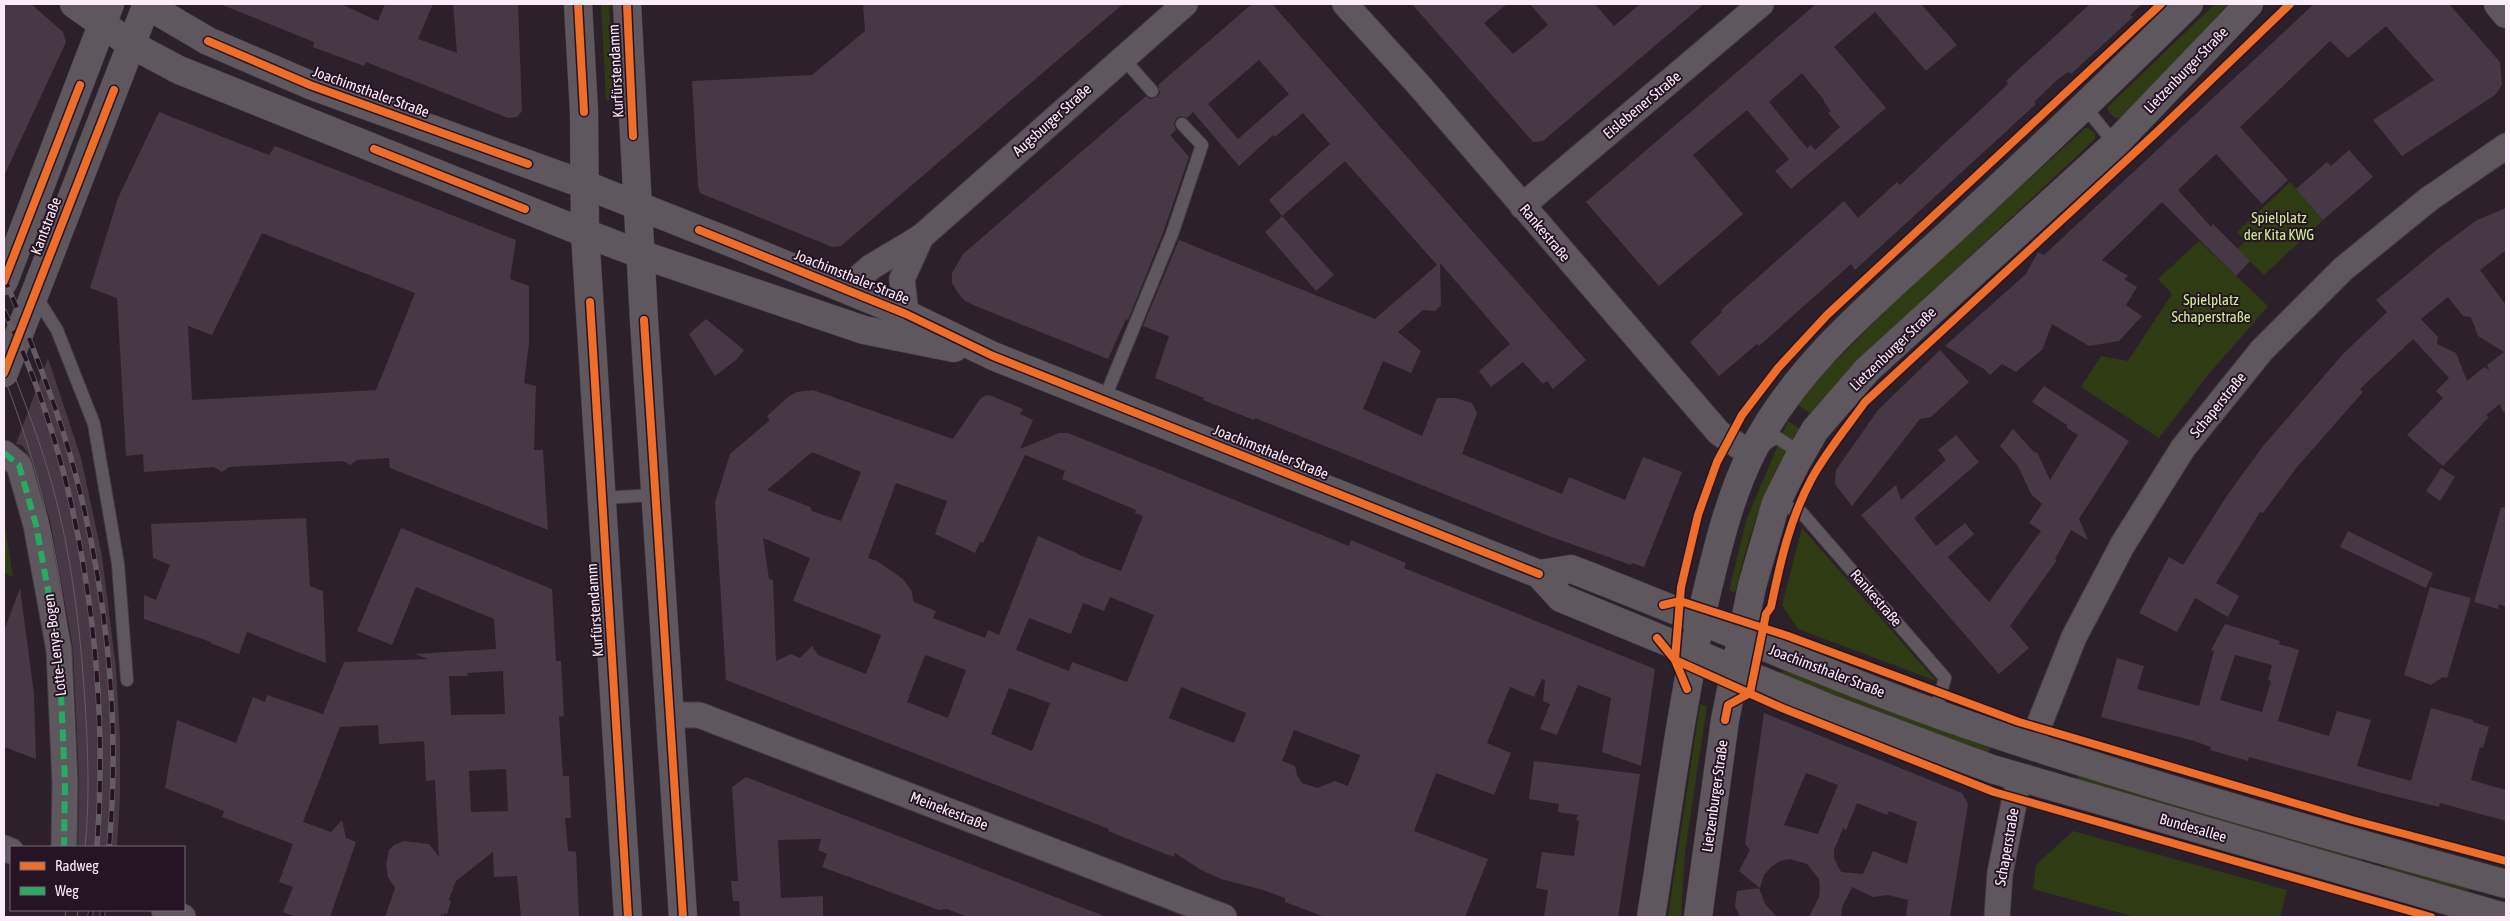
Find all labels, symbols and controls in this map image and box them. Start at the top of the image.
street label: Lietzenburger Straße [2140,23,2231,116]
street label: Kurfürstendamm [605,24,626,118]
street label: Joachimsthaler Straße [311,63,432,121]
street label: Eislebener Straße [1600,67,1684,142]
street label: Augsburger Straße [1009,80,1095,159]
street label: Kantstraße [27,195,64,257]
street label: Rankestraße [1517,201,1574,265]
park label: Spielplatz der Kita KWG [2244,209,2314,243]
street label: Joachimsthaler Straße [792,246,912,307]
park label: Spielplatz Schaperstraße [2171,291,2251,325]
street label: Lietzenburger Straße [1846,303,1939,394]
street label: Schaperstraße [2186,368,2249,441]
street label: Joachimsthaler Straße [1211,421,1331,482]
street label: Kurfürstendamm [583,563,606,657]
street label: Rankestraße [1847,566,1906,630]
street label: Lotte-Lenya-Bogen [40,593,69,697]
street label: Joachimsthaler Straße [1767,641,1888,700]
street label: Lietzenburger Straße [1698,739,1731,853]
street label: Meinekestraße [908,788,991,833]
street label: Schaperstraße [1991,806,2022,887]
street label: Bundesallee [2158,810,2229,845]
legend [10,846,185,911]
text: Radweg [55,857,99,874]
text: Weg [55,882,79,899]

